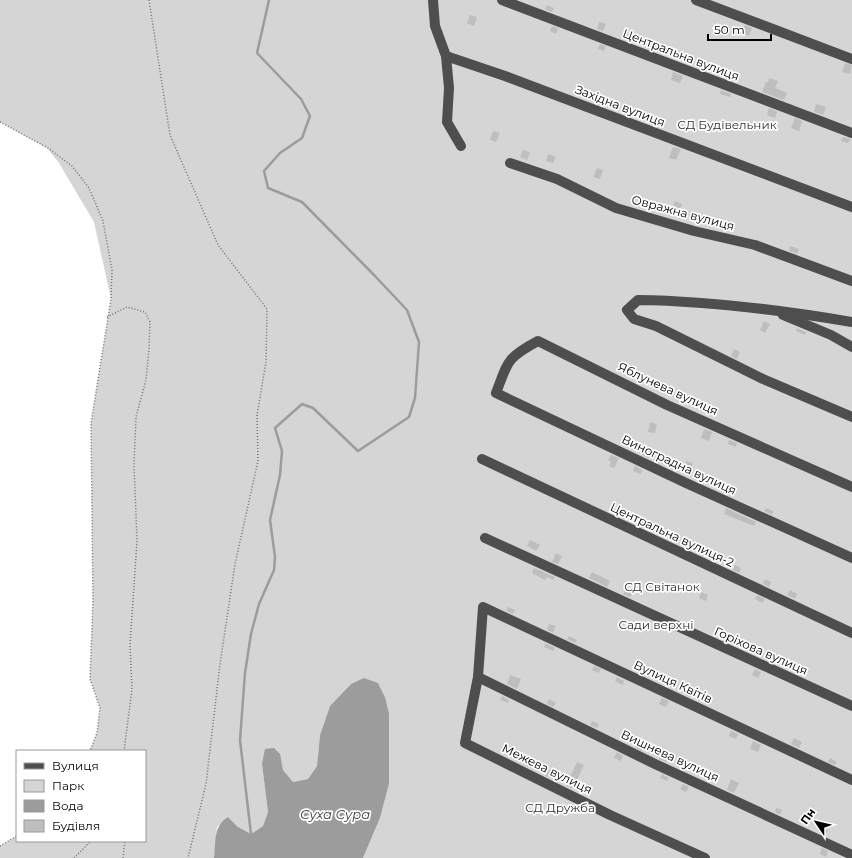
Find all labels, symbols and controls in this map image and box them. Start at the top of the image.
scale bar [708,16,771,42]
text: 50 m [714,22,745,37]
street label: Центральна вулиця [621,25,742,84]
street label: Західна вулиця [573,81,667,130]
park label: СД Будівельник [677,117,777,132]
street label: Овражна вулиця [630,192,736,233]
street label: Яблунева вулиця [616,359,721,418]
street label: Виноградна вулиця [619,431,739,498]
street label: Центральна вулиця-2 [608,499,737,570]
park label: СД Світанок [624,579,700,594]
park label: Сади верхні [618,617,694,632]
street label: Горіхова вулиця [712,623,810,678]
street label: Вулиця Квітів [632,657,715,706]
street label: Вишнева вулиця [619,726,722,785]
street label: Межева вулиця [500,740,595,797]
legend [16,750,146,842]
text: Вулиця [52,758,99,773]
text: Парк [52,778,84,793]
text: Вода [52,798,83,813]
park label: СД Дружба [525,800,595,815]
north arrow [796,802,836,842]
text: Пн [797,805,818,827]
water label: Суха Сура [300,806,370,822]
text: Будівля [52,818,100,833]

